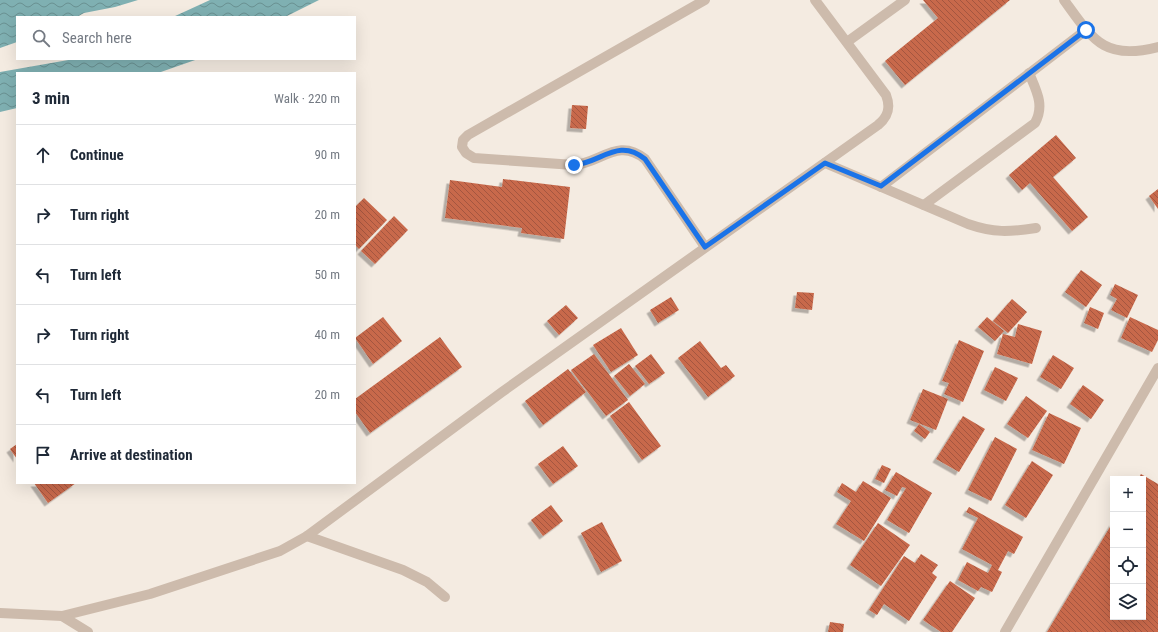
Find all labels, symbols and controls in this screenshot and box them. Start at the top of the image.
search box [16,16,356,60]
route start [1077,21,1095,39]
icon: search [30,27,52,49]
text: Search here [62,29,132,47]
text: 3 min [32,88,70,108]
text: Walk · 220 m [274,91,340,106]
icon: ahead [32,144,54,166]
text: Continue [70,146,124,164]
text: 90 m [314,147,340,162]
route end [565,156,583,174]
icon: right [32,204,54,226]
text: Turn right [70,206,129,224]
text: 20 m [314,207,340,222]
icon: left [32,264,54,286]
text: Turn left [70,266,121,284]
text: 50 m [314,267,340,282]
icon: right [32,324,54,346]
text: Turn right [70,326,129,344]
text: 40 m [314,327,340,342]
icon: left [32,384,54,406]
text: Turn left [70,386,121,404]
text: 20 m [314,387,340,402]
icon: arrive [32,444,54,466]
text: Arrive at destination [70,446,193,464]
map controls [1110,476,1146,620]
button: + [1110,476,1146,512]
button: − [1110,512,1146,548]
button: locate [1110,548,1146,584]
button: layers [1110,584,1146,620]

